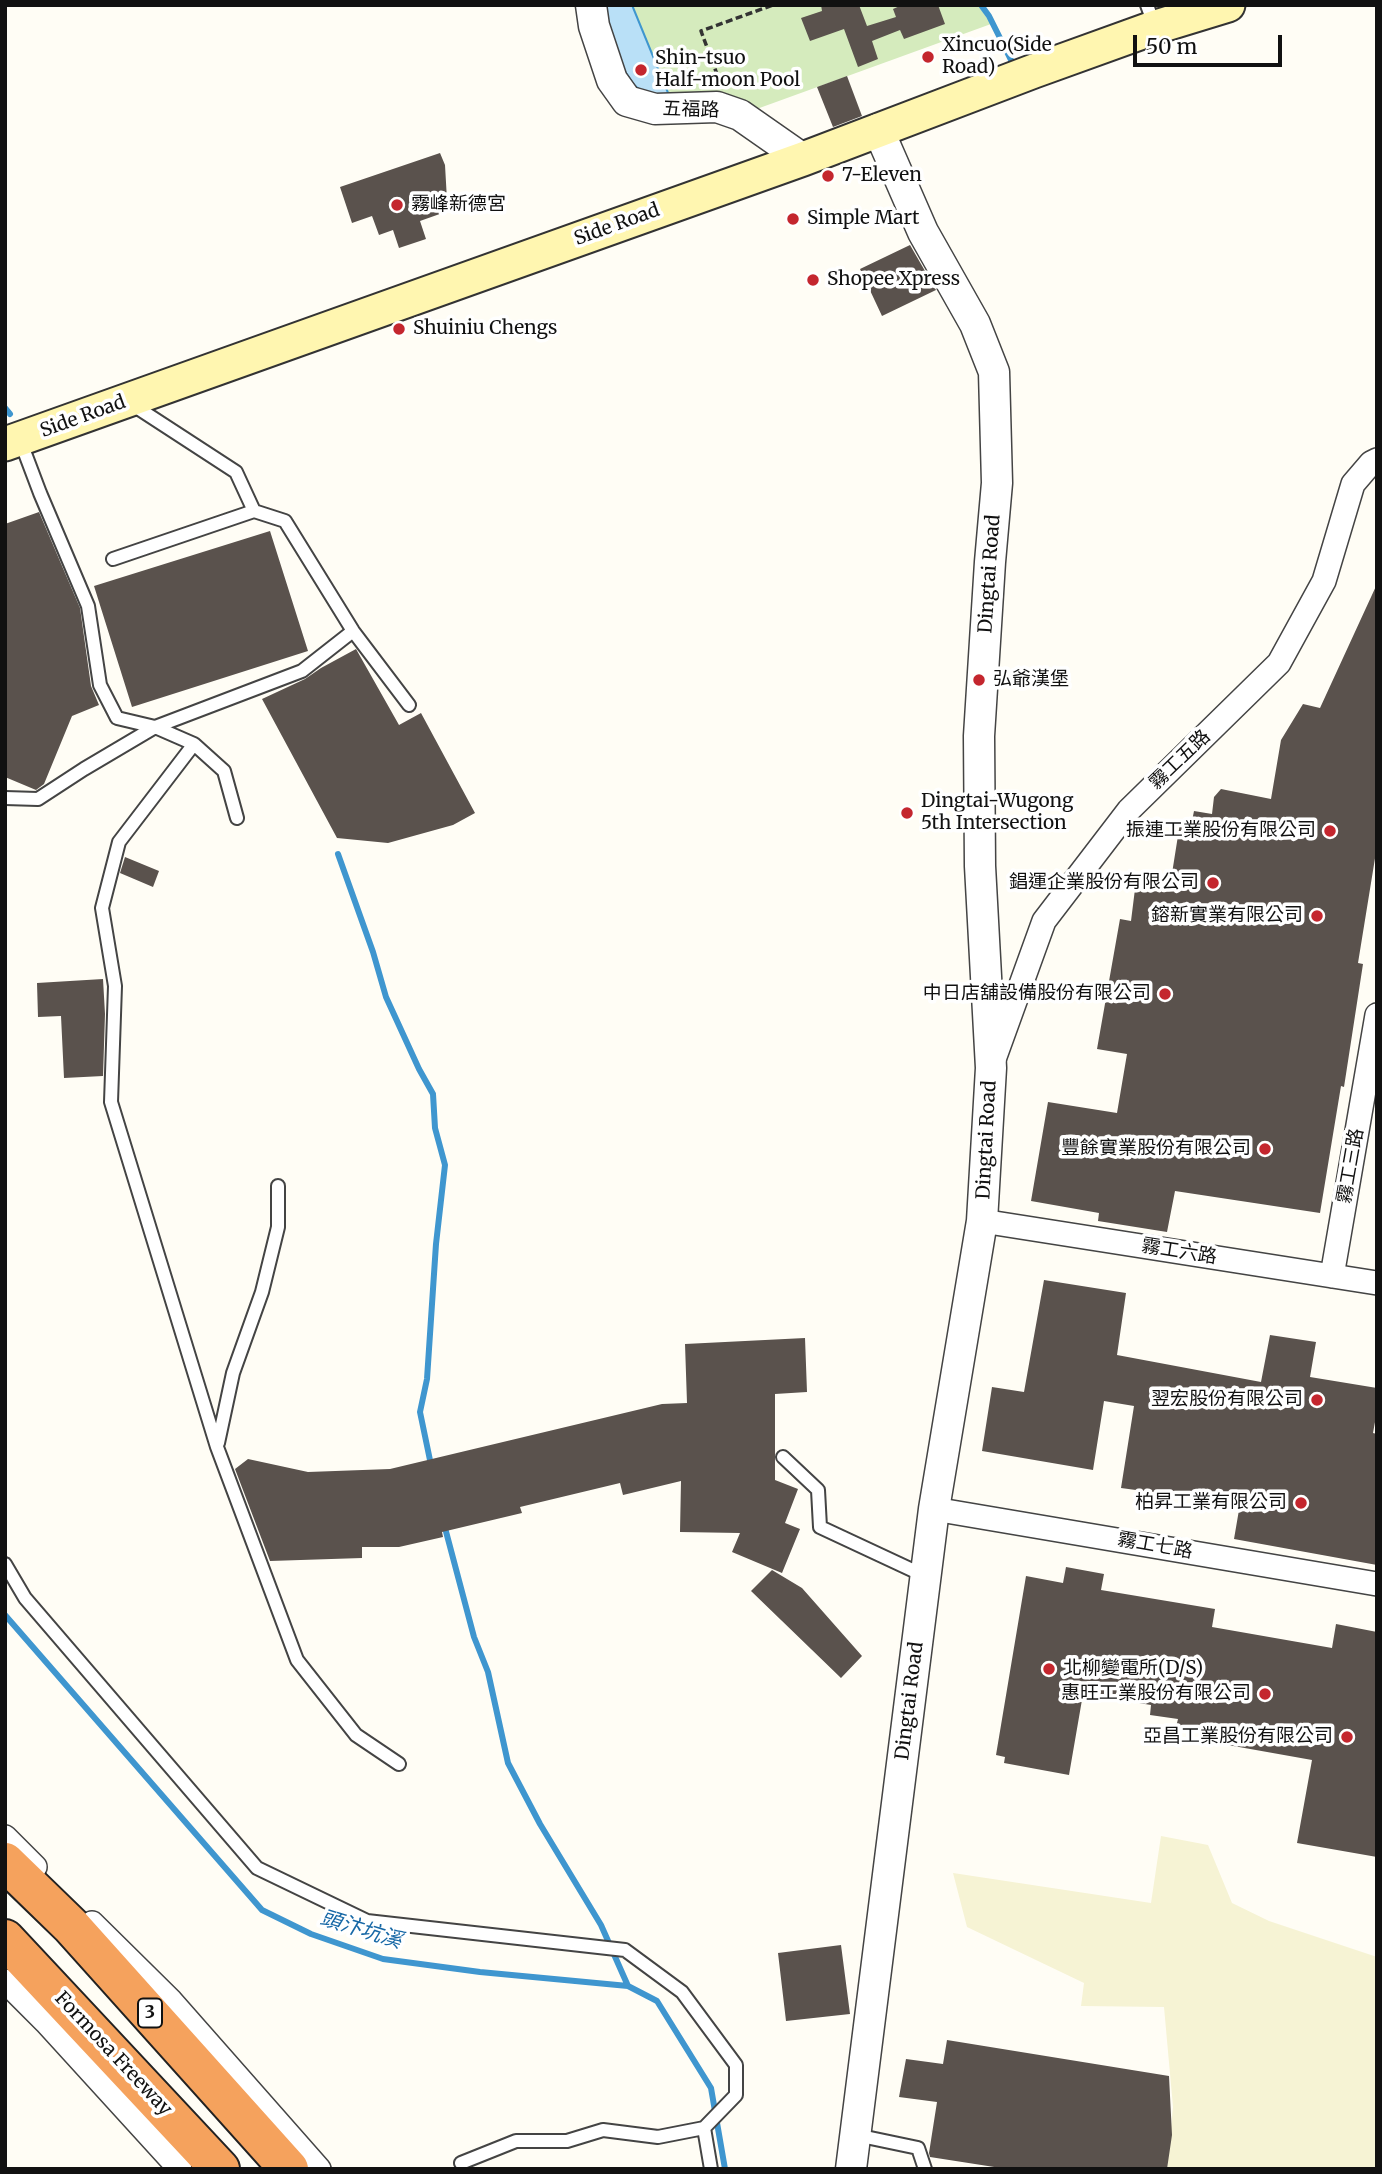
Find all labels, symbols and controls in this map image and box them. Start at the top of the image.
scale bar [1137,21,1286,65]
text: 50 m [1146,33,1197,60]
place label: Xincuo(Side Road) [942,35,1052,79]
place label: Shin-tsuo Half-moon Pool [655,48,800,92]
marker: Xincuo(Side Road) [920,49,936,65]
marker: Shin-tsuo Half-moon Pool [633,62,649,78]
street label: 五福路 [662,98,720,122]
place label: 7-Eleven [842,165,922,187]
marker: 7-Eleven [820,168,836,184]
place label: 霧峰新德宮 [411,194,506,216]
marker: 霧峰新德宮 [389,197,405,213]
street label: Side Road [571,199,663,251]
place label: Simple Mart [807,208,919,230]
marker: Simple Mart [785,211,801,227]
place label: Shopee Xpress [827,269,960,291]
marker: Shopee Xpress [805,272,821,288]
place label: Shuiniu Chengs [413,318,557,340]
marker: Shuiniu Chengs [391,321,407,337]
street label: Side Road [37,391,129,443]
street label: Dingtai Road [974,514,1006,634]
place label: 弘爺漢堡 [993,669,1069,691]
marker: 弘爺漢堡 [971,672,987,688]
street label: 霧工五路 [1145,725,1215,795]
place label: Dingtai-Wugong 5th Intersection [921,791,1073,835]
marker: Dingtai-Wugong 5th Intersection [899,805,915,821]
place label: 振連工業股份有限公司 [1126,820,1316,842]
marker: 振連工業股份有限公司 [1322,823,1338,839]
place label: 錩運企業股份有限公司 [1009,872,1199,894]
marker: 錩運企業股份有限公司 [1205,875,1221,891]
place label: 鎔新實業有限公司 [1151,905,1303,927]
marker: 鎔新實業有限公司 [1309,908,1325,924]
place label: 中日店舖設備股份有限公司 [923,983,1151,1005]
marker: 中日店舖設備股份有限公司 [1157,986,1173,1002]
street label: Dingtai Road [973,1080,1001,1200]
street label: 霧工三路 [1333,1127,1369,1205]
place label: 豐餘實業股份有限公司 [1061,1138,1251,1160]
marker: 豐餘實業股份有限公司 [1257,1141,1273,1157]
street label: 霧工六路 [1140,1235,1218,1269]
place label: 翌宏股份有限公司 [1151,1389,1303,1411]
marker: 翌宏股份有限公司 [1309,1392,1325,1408]
place label: 柏昇工業有限公司 [1135,1492,1287,1514]
marker: 柏昇工業有限公司 [1293,1495,1309,1511]
street label: 霧工七路 [1116,1528,1194,1564]
street label: Dingtai Road [891,1641,929,1761]
place label: 北柳變電所(D/S) [1063,1658,1203,1680]
marker: 北柳變電所(D/S) [1041,1661,1057,1677]
place label: 惠旺工業股份有限公司 [1061,1683,1251,1705]
marker: 惠旺工業股份有限公司 [1257,1686,1273,1702]
place label: 亞昌工業股份有限公司 [1143,1726,1333,1748]
marker: 亞昌工業股份有限公司 [1339,1729,1355,1745]
water label: 頭汴坑溪 [317,1906,405,1954]
street label: Formosa Freeway [50,1987,176,2121]
road number: 3 [138,1998,162,2027]

